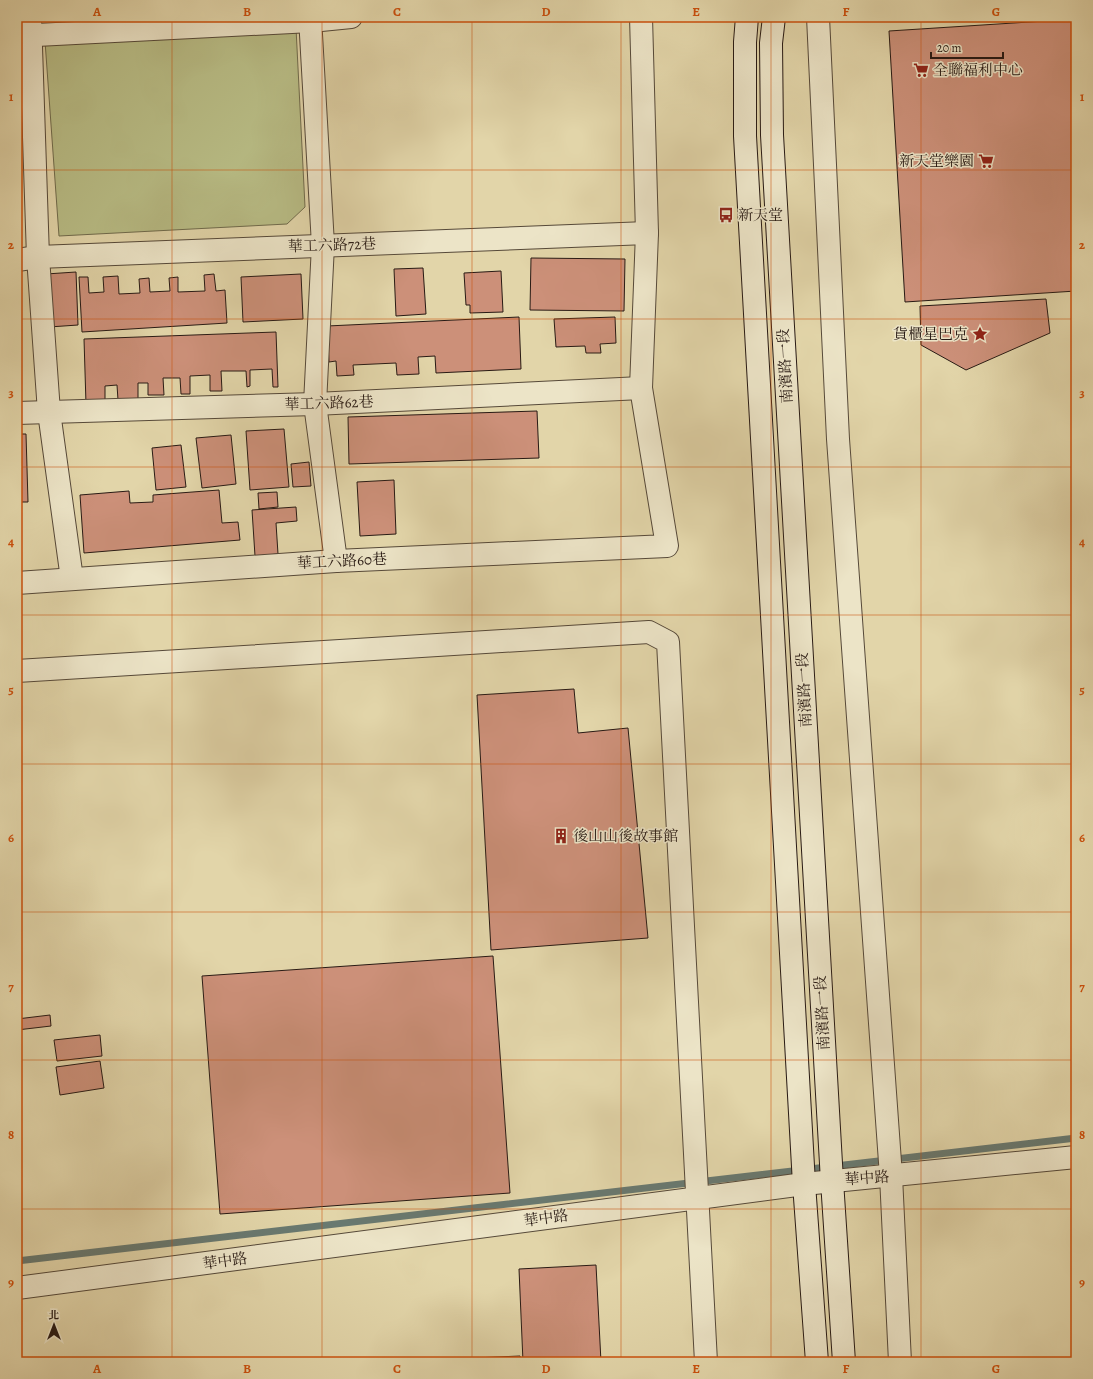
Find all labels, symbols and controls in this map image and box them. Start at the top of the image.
text: A [92,3,102,20]
text: B [243,3,251,20]
text: C [393,3,401,20]
text: D [541,3,551,20]
text: E [692,3,700,20]
text: F [843,3,850,20]
text: G [992,3,1000,20]
scale bar [931,34,1003,60]
text: 20 m [937,40,961,56]
place label: 全聯福利中心 [933,60,1023,80]
supermarket icon: 全聯福利中心 [912,61,930,79]
text: 1 [9,88,14,105]
text: 1 [1080,88,1085,105]
place label: 新天堂樂園 [899,151,974,171]
supermarket icon: 新天堂樂園 [977,152,995,170]
place label: 新天堂 [738,205,783,225]
bus stop icon: 新天堂 [717,206,735,224]
street label: 華工六路72巷 [287,233,377,257]
text: 2 [8,236,15,253]
text: 2 [1079,236,1086,253]
place label: 貨櫃星巴克 [893,324,968,344]
place icon: 貨櫃星巴克 [971,325,989,343]
street label: 南濱路一段 [773,328,797,404]
text: 3 [8,384,14,401]
text: 3 [1079,384,1085,401]
street label: 華工六路62巷 [284,391,374,415]
text: 4 [8,533,14,550]
text: 4 [1079,533,1085,550]
street label: 華工六路60巷 [297,549,387,573]
street label: 南濱路一段 [792,652,816,728]
text: 5 [8,681,14,698]
text: 5 [1079,681,1085,698]
place label: 後山山後故事館 [573,826,678,846]
building icon: 後山山後故事館 [552,827,570,845]
text: 6 [8,829,14,846]
text: 6 [1079,829,1085,846]
street label: 南濱路一段 [810,975,834,1051]
text: 7 [8,978,14,995]
text: 7 [1079,978,1085,995]
text: 8 [8,1126,14,1143]
text: 8 [1079,1126,1085,1143]
street label: 華中路 [844,1166,890,1190]
street label: 華中路 [522,1205,570,1231]
street label: 華中路 [201,1248,249,1274]
text: 9 [8,1274,14,1291]
text: 9 [1079,1274,1085,1291]
north arrow [34,1305,74,1345]
text: 北 [49,1308,60,1323]
text: A [92,1360,102,1377]
text: B [243,1360,251,1377]
text: C [393,1360,401,1377]
text: D [541,1360,551,1377]
text: E [692,1360,700,1377]
text: F [843,1360,850,1377]
text: G [992,1360,1000,1377]

